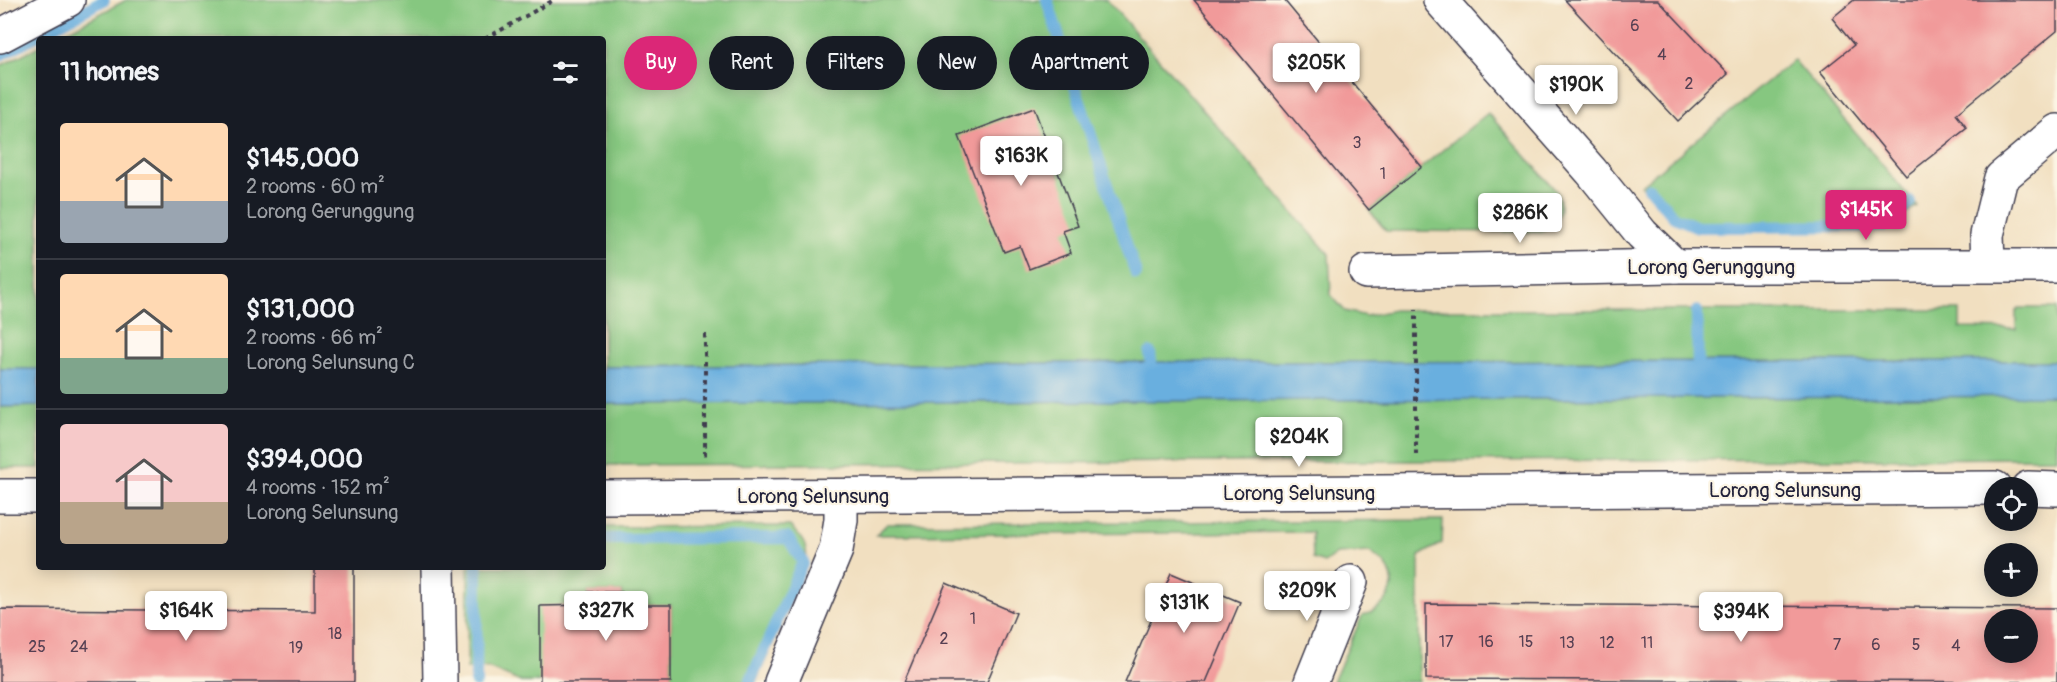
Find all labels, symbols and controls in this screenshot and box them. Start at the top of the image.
house number: 6 [1630,16,1640,36]
chip: Buy [624,36,697,90]
chip: Rent [709,36,794,90]
chip: Filters [806,36,905,90]
chip: New [917,36,997,90]
chip: Apartment [1009,36,1149,90]
pin: $205K [1274,43,1358,94]
house number: 4 [1657,45,1667,65]
text: $205K [1287,50,1345,75]
text: 11 homes [60,56,159,88]
icon: filters [549,56,582,89]
pin: $190K [1534,65,1618,116]
text: $190K [1549,72,1603,97]
house number: 2 [1685,74,1694,94]
house number: 3 [1353,133,1362,153]
pin: $163K [979,136,1063,187]
text: $145,000 [246,142,359,174]
text: $163K [994,143,1048,168]
icon: home [108,147,180,219]
house number: 1 [1380,164,1386,184]
text: 2 rooms · 60 m² [246,174,385,199]
pin: $145K [1824,190,1908,241]
pin: $286K [1478,193,1562,244]
text: $145K [1839,197,1893,222]
text: Lorong Gerunggung [246,199,414,224]
text: $286K [1492,200,1548,225]
street label: Lorong Gerunggung [1627,255,1795,280]
text: $131,000 [246,293,355,325]
icon: home [108,298,180,370]
text: 2 rooms · 66 m² [246,325,383,350]
text: Lorong Selunsung C [246,350,415,375]
pin: $204K [1257,417,1341,468]
text: $204K [1269,424,1329,449]
text: $394,000 [246,443,363,475]
icon: home [108,448,180,520]
text: 4 rooms · 152 m² [246,475,390,500]
map controls [1984,477,2038,663]
button: locate [1984,477,2038,531]
street label: Lorong Selunsung [1709,478,1861,503]
street label: Lorong Selunsung [1223,481,1375,506]
street label: Lorong Selunsung [737,484,889,509]
text: Lorong Selunsung [246,500,398,525]
button: + [1984,543,2038,597]
pin: $209K [1265,571,1349,622]
text: $209K [1278,578,1336,603]
pin: $131K [1142,583,1226,634]
text: $131K [1159,590,1209,615]
pin: $164K [144,591,228,642]
pin: $327K [564,591,648,642]
pin: $394K [1699,592,1783,643]
text: $164K [159,598,213,623]
text: $327K [578,598,634,623]
text: $394K [1713,599,1769,624]
house number: 1 [970,609,976,629]
button: − [1984,609,2038,663]
house number: 18 [328,624,342,644]
house number: 2 [940,629,949,649]
house number: 17 [1439,632,1454,652]
house number: 16 [1478,632,1494,652]
house number: 15 [1519,632,1533,652]
house number: 13 [1559,633,1575,653]
house number: 12 [1599,633,1615,653]
house number: 11 [1641,633,1653,653]
house number: 7 [1833,635,1842,655]
house number: 6 [1871,635,1881,655]
house number: 5 [1912,635,1920,655]
house number: 4 [1951,636,1961,656]
house number: 25 [28,637,46,657]
house number: 24 [70,637,88,657]
house number: 19 [289,638,303,658]

